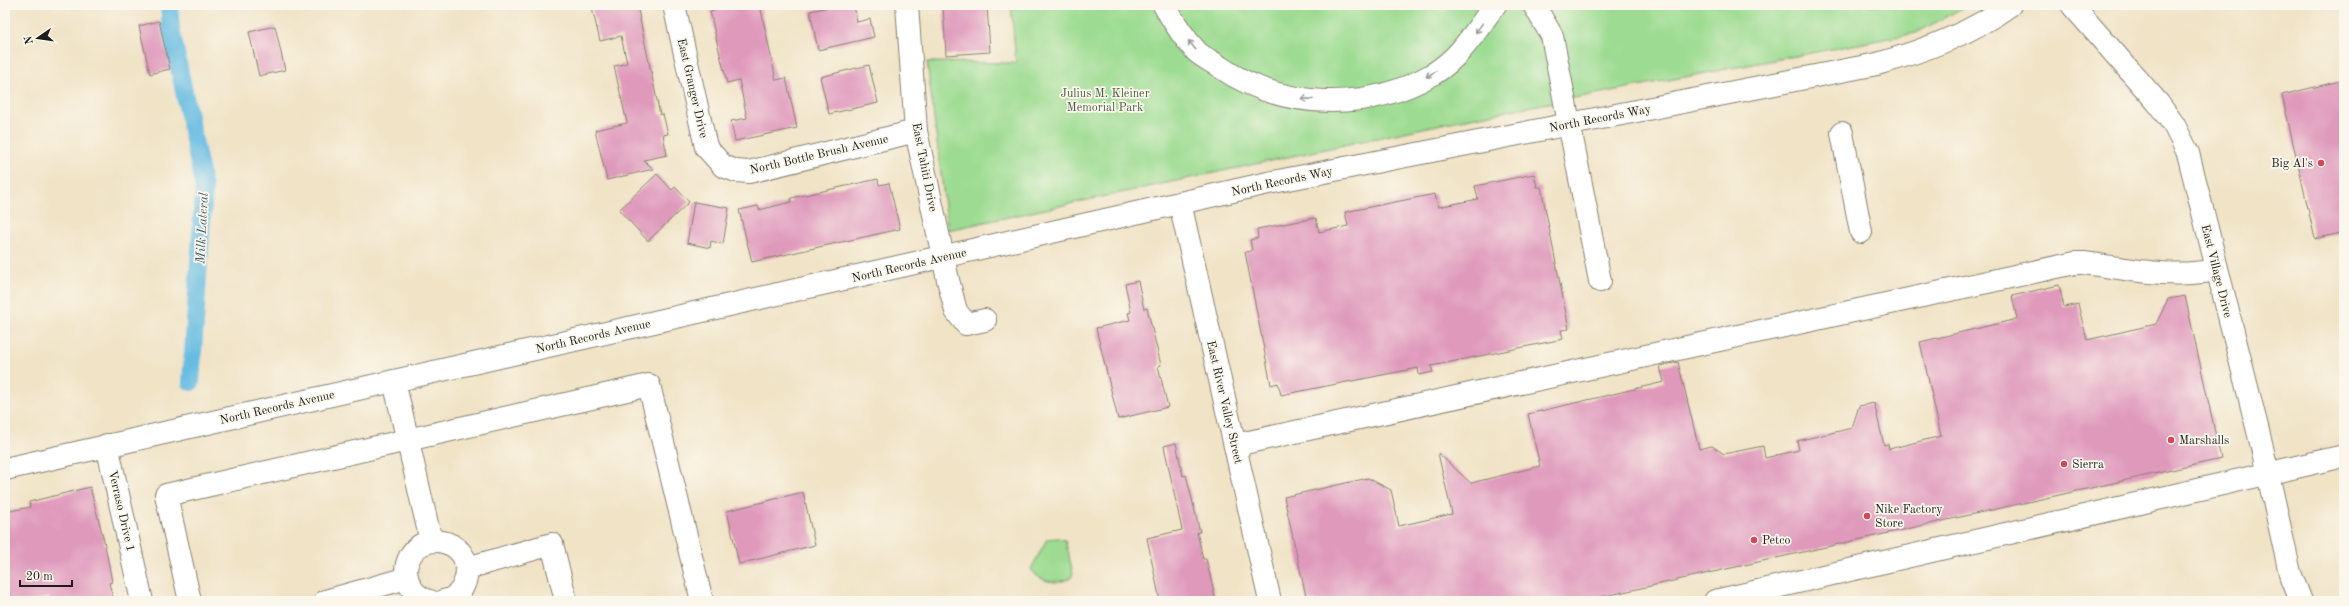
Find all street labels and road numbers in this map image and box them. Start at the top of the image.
street label: East Granger Drive [675,37,709,140]
street label: North Records Way [1548,103,1653,135]
street label: East Tahiti Drive [910,122,939,213]
street label: North Bottle Brush Avenue [749,133,890,177]
street label: North Records Way [1230,165,1335,199]
street label: East Village Drive [2199,223,2234,320]
street label: North Records Avenue [851,247,968,285]
street label: North Records Avenue [535,318,652,356]
street label: East River Valley Street [1204,339,1244,465]
street label: North Records Avenue [219,389,336,427]
street label: Verraso Drive 1 [106,469,136,553]

